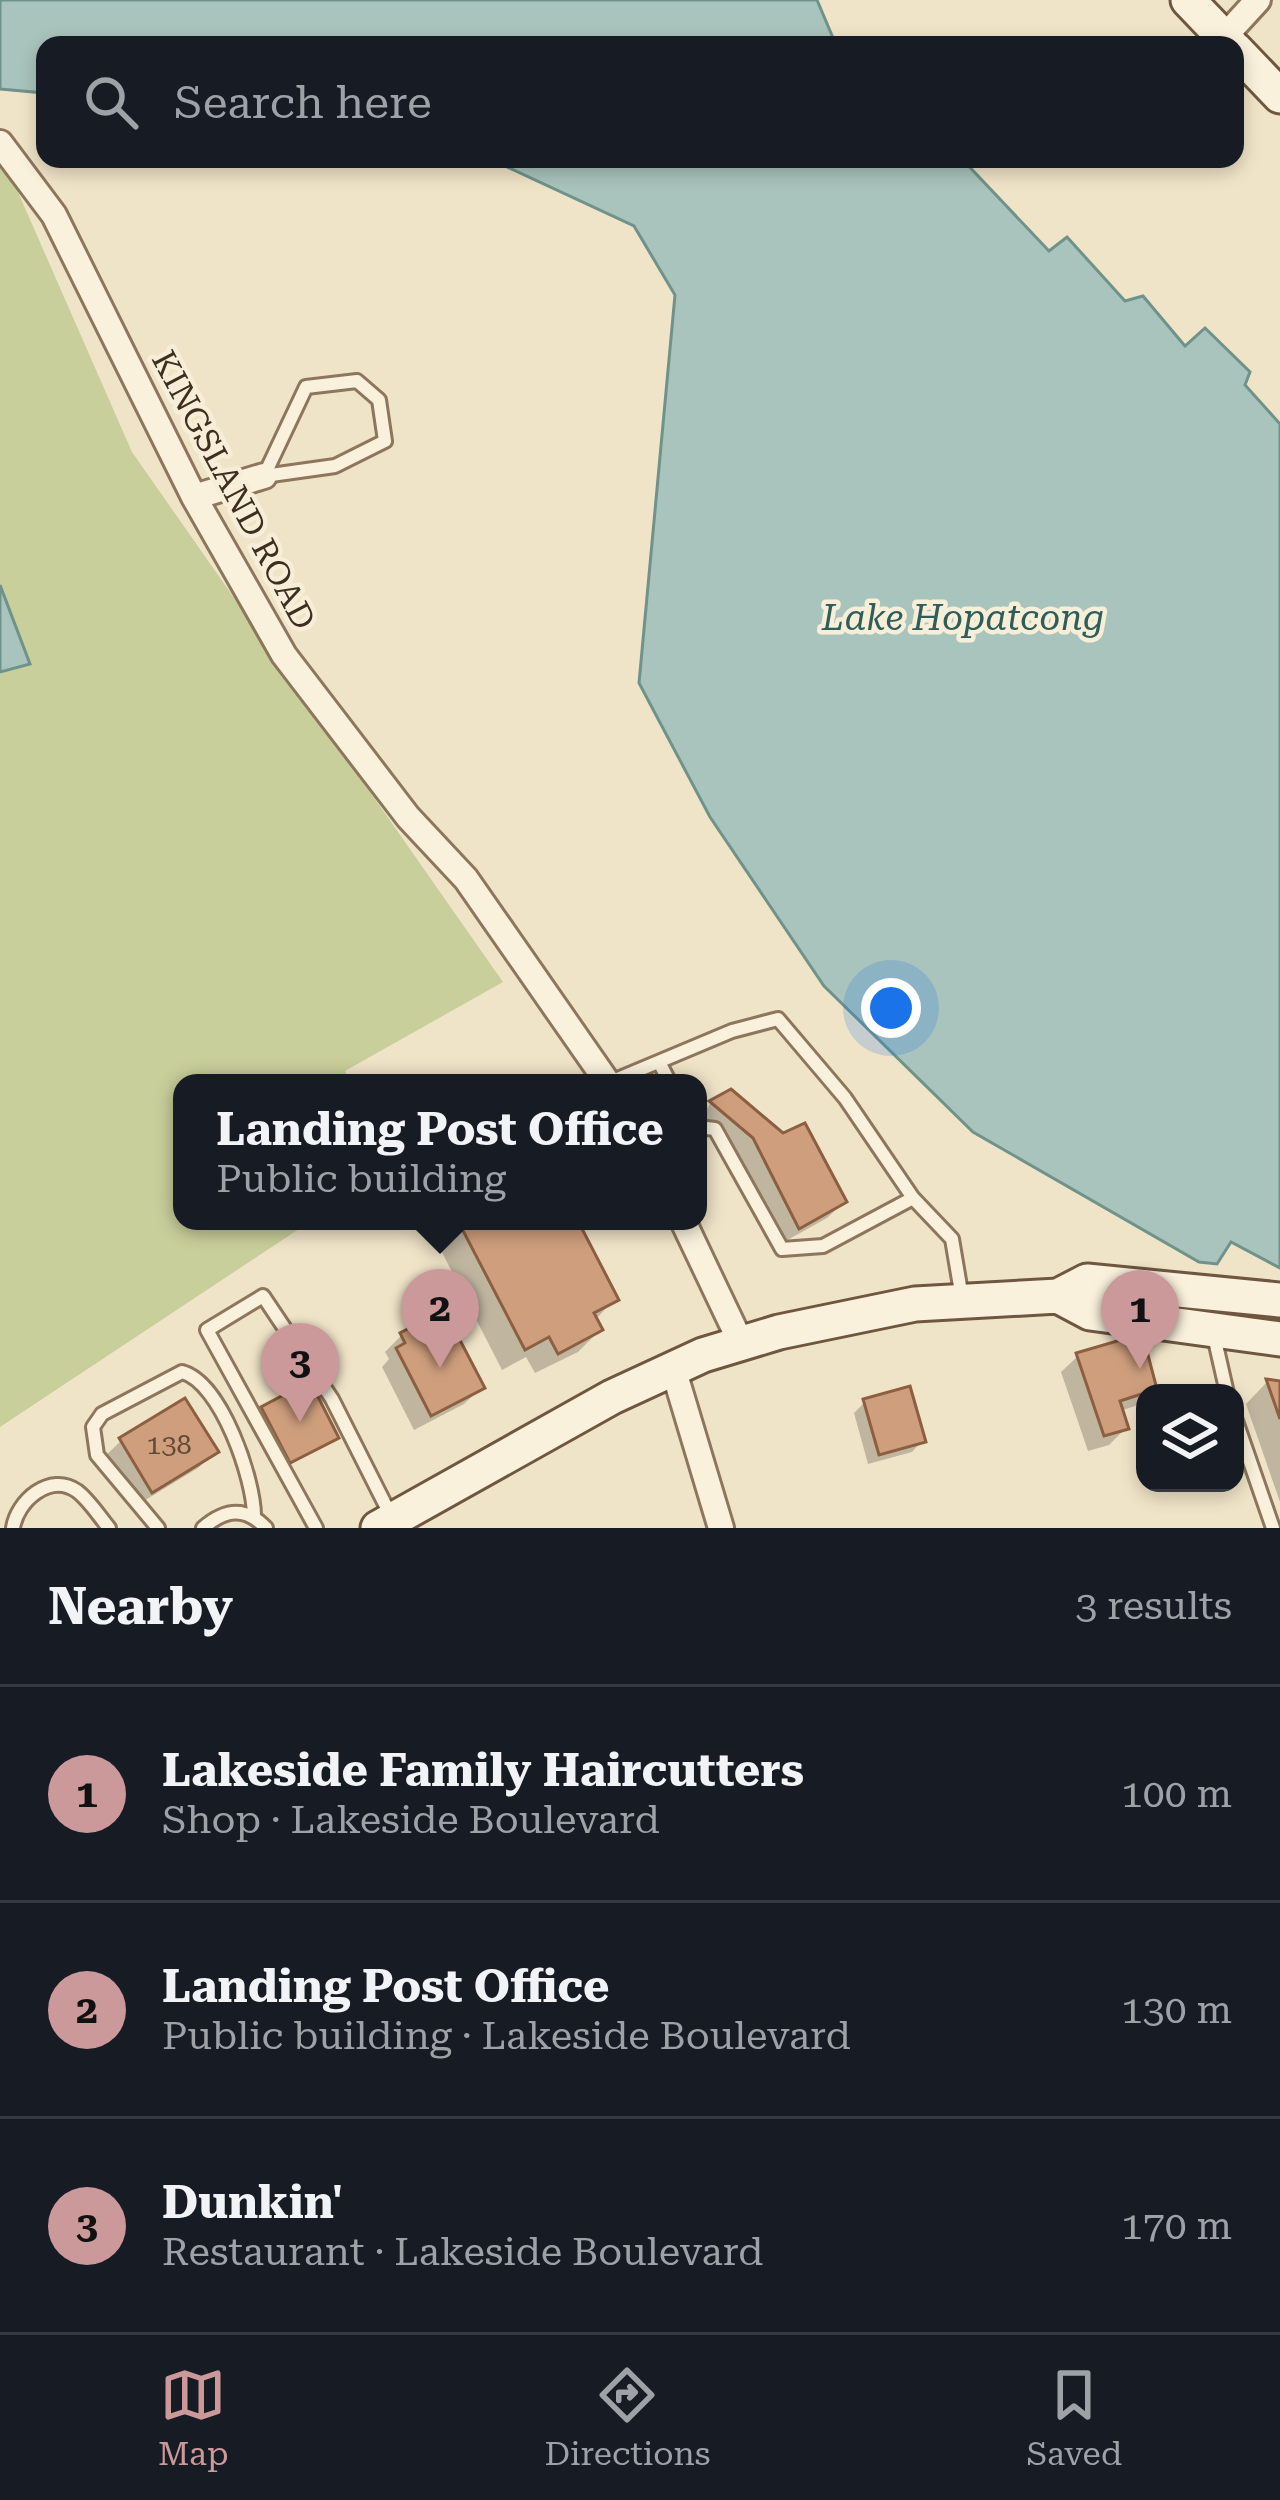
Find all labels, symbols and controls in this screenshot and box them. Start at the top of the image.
search box [36,36,1244,168]
icon: search [78,69,144,135]
text: Search here [174,76,432,129]
street label: KINGSLAND ROAD [144,344,324,636]
water label: Lake Hopatcong [821,597,1104,639]
your location [861,978,921,1038]
popup [173,1074,707,1230]
text: Landing Post Office [216,1103,664,1156]
text: Public building [216,1156,506,1202]
pin: 2 [401,1269,479,1368]
pin: 1 [1101,1270,1179,1369]
pin: 3 [261,1323,339,1422]
map controls [1136,1384,1244,1492]
button: layers [1136,1384,1244,1492]
house number: 138 [146,1429,192,1461]
text: Nearby [48,1577,233,1636]
text: 3 results [1075,1583,1232,1629]
text: Lakeside Family Haircutters [162,1744,804,1797]
text: 1 [76,1771,98,1817]
text: 100 m [1121,1771,1232,1817]
text: Shop · Lakeside Boulevard [162,1797,660,1843]
text: Landing Post Office [162,1960,609,2013]
text: 2 [76,1987,98,2033]
text: 130 m [1121,1987,1232,2033]
text: Public building · Lakeside Boulevard [162,2013,851,2059]
text: Dunkin' [162,2176,343,2229]
text: 3 [76,2203,98,2249]
text: 170 m [1121,2203,1232,2249]
text: Restaurant · Lakeside Boulevard [162,2229,763,2275]
tab: Map [158,2362,229,2473]
tab: Directions [544,2362,710,2473]
tab: Saved [1026,2362,1122,2473]

